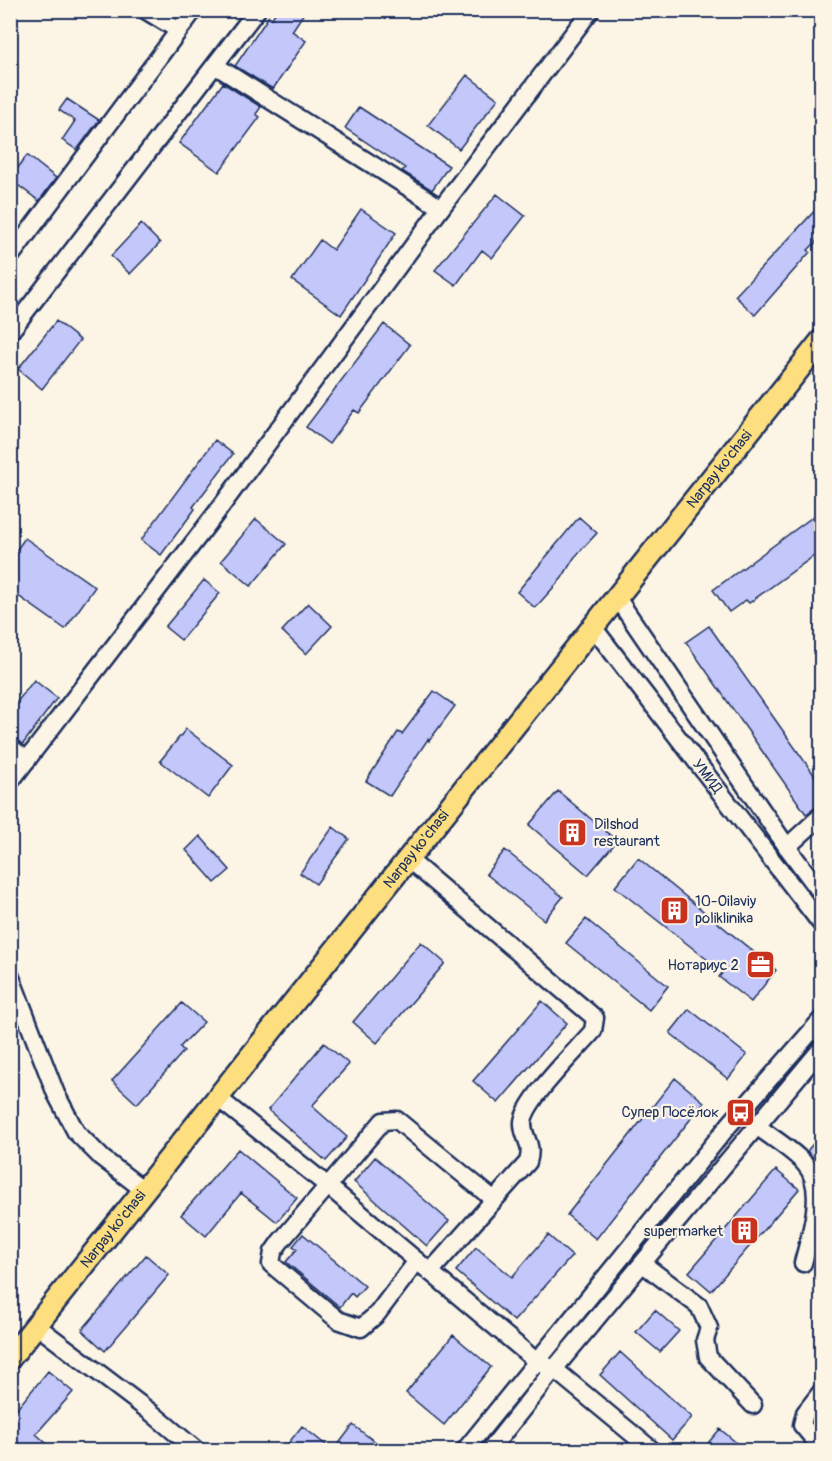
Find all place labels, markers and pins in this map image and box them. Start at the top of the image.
place label: Dilshod restaurant [594,815,661,851]
building icon: Dilshod restaurant [557,817,589,849]
place label: 10-Oilaviy poliklinika [695,892,757,928]
building icon: 10-Oilaviy poliklinika [658,894,690,926]
office icon: Нотариус 2 [744,949,776,981]
place label: Нотариус 2 [668,956,739,975]
bus stop icon: Супер Посёлок [724,1096,756,1128]
place label: Супер Посёлок [622,1103,719,1122]
building icon: supermarket [728,1215,760,1247]
place label: supermarket [644,1222,724,1241]

